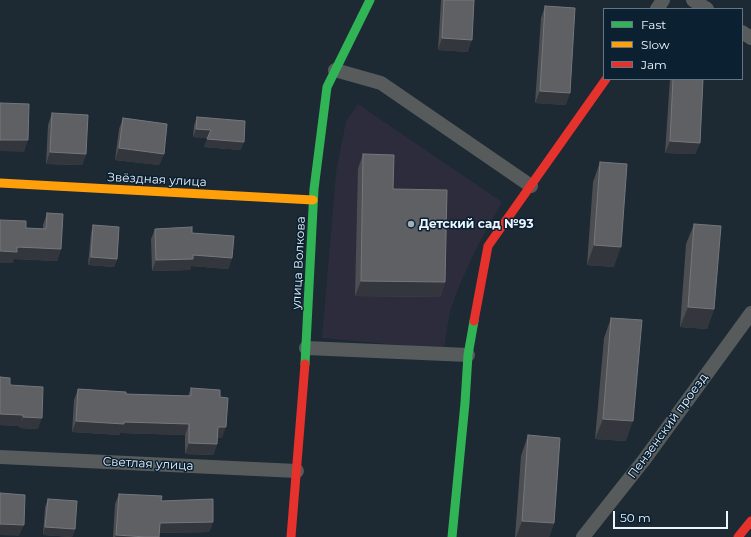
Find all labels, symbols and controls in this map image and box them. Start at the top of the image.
legend [603,8,743,80]
text: Fast [641,17,666,32]
text: Slow [641,37,670,52]
text: Jam [641,57,667,72]
street label: Звёздная улица [107,170,207,190]
street label: улица Волкова [289,216,309,310]
place label: Детский сад №93 [419,217,533,231]
marker: Детский сад №93 [406,219,416,229]
street label: Пензенский проезд [625,371,711,481]
street label: Светлая улица [102,454,194,474]
scale bar [615,503,730,529]
text: 50 m [620,510,651,525]

